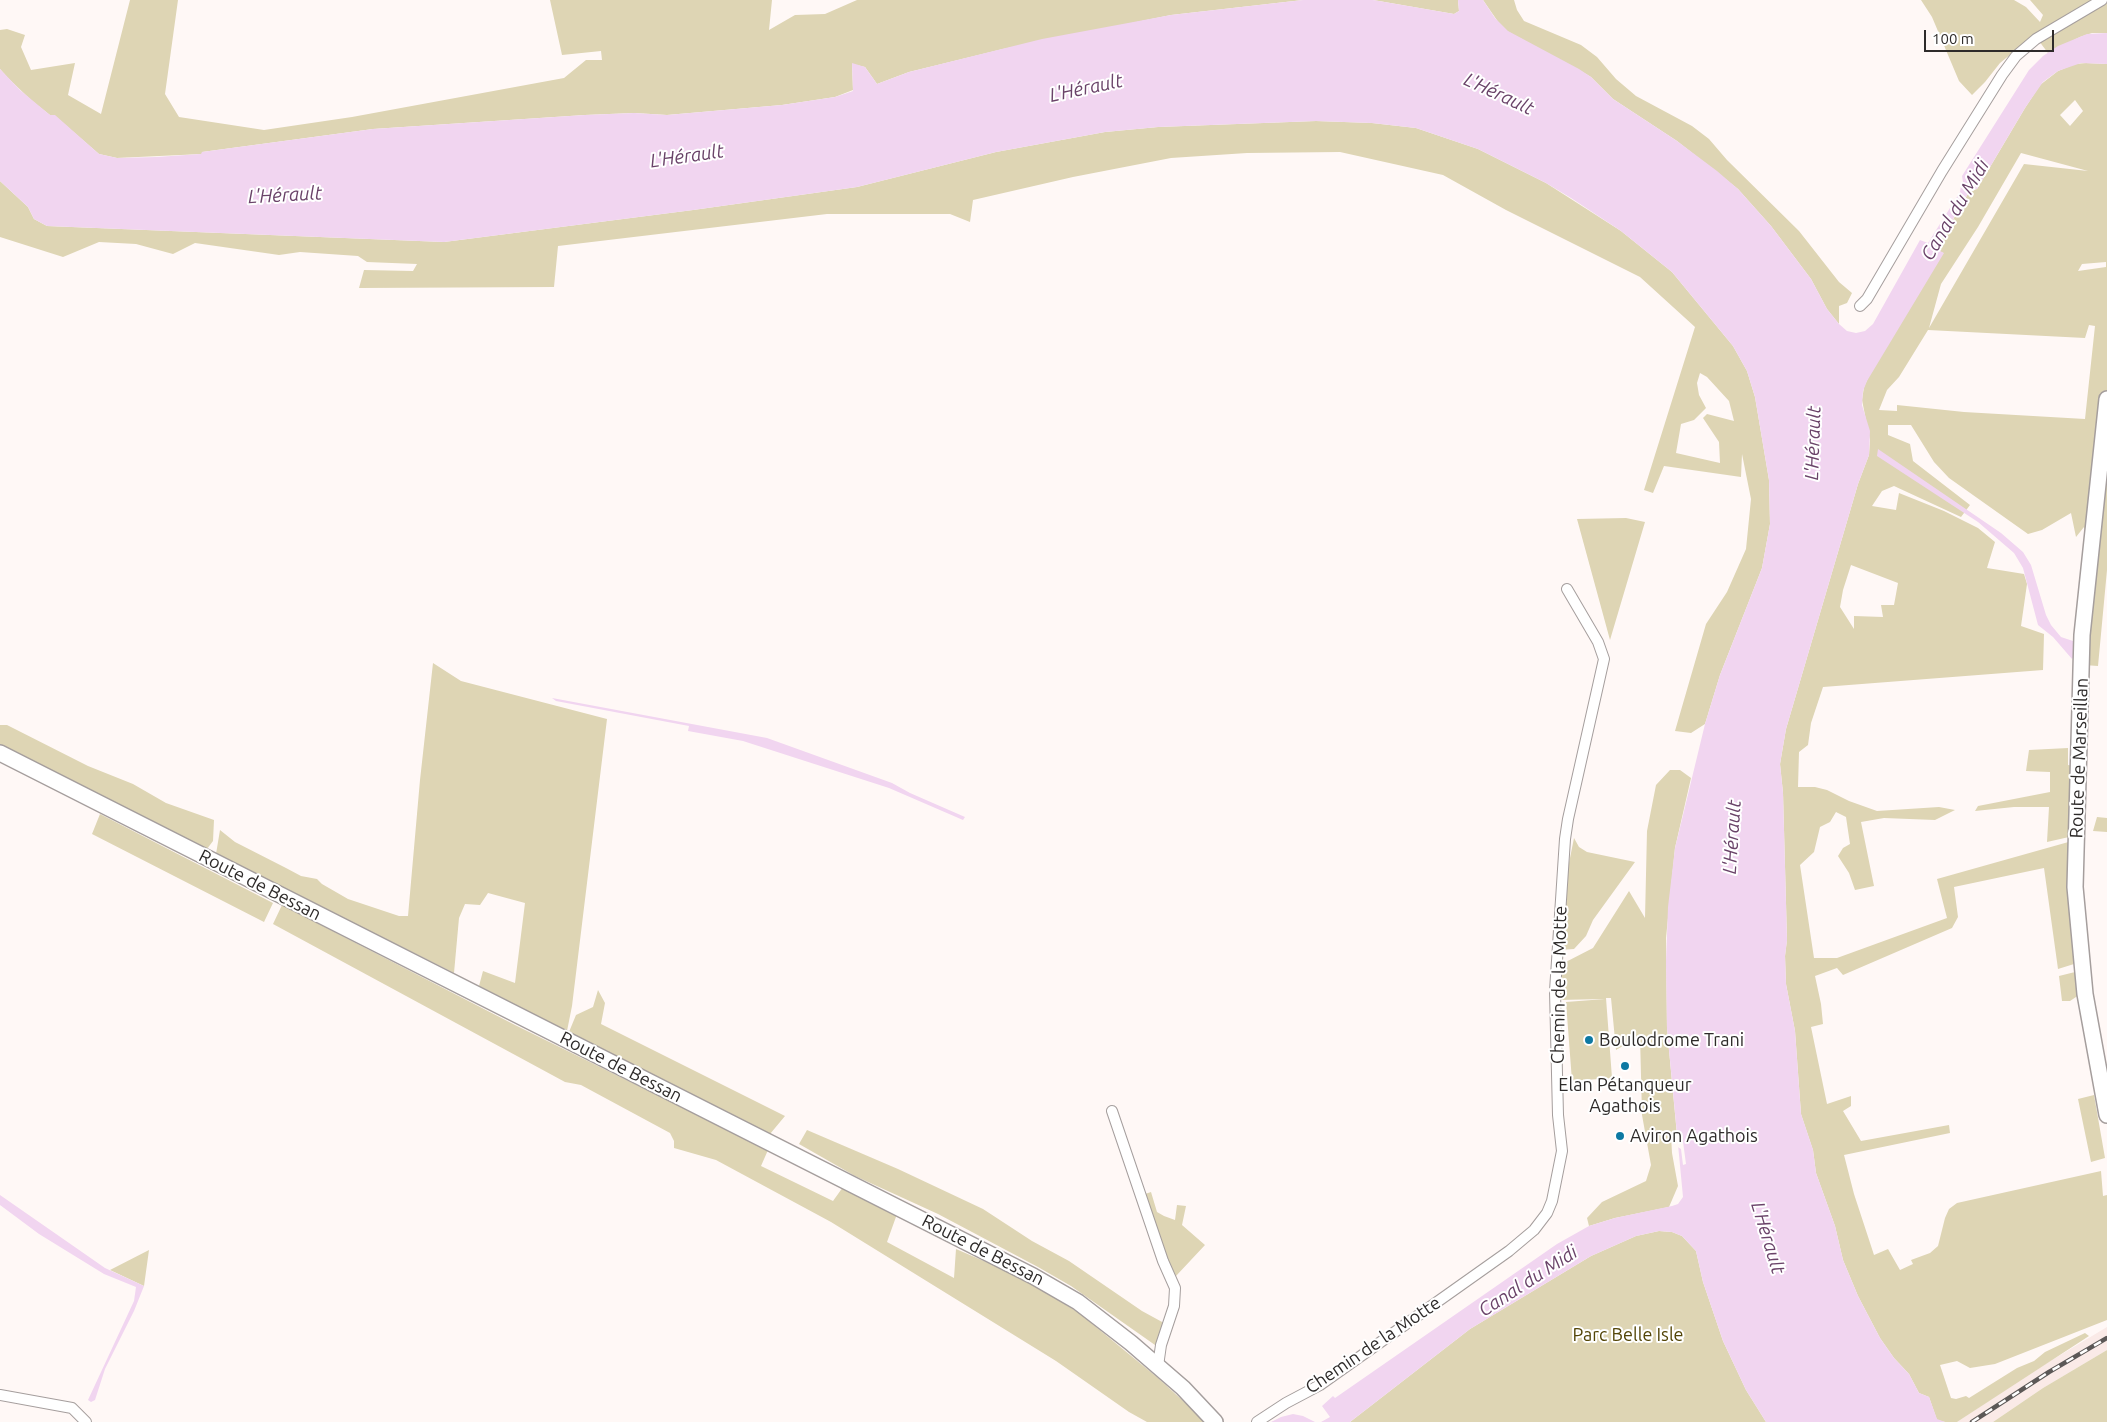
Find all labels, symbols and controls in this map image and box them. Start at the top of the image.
scale bar [1927,20,2057,52]
text: 100 m [1932,30,1974,47]
water label: L'Hérault [1460,68,1538,120]
water label: L'Hérault [1047,69,1125,107]
water label: L'Hérault [649,140,725,172]
water label: Canal du Midi [1916,155,1994,265]
water label: L'Hérault [247,182,323,208]
water label: L'Hérault [1800,405,1826,481]
street label: Route de Marseillan [2065,677,2093,839]
water label: L'Hérault [1718,799,1746,875]
street label: Route de Bessan [195,845,325,925]
street label: Chemin de la Motte [1547,906,1571,1064]
street label: Route de Bessan [556,1027,686,1107]
place label: Boulodrome Trani [1599,1029,1744,1051]
marker: Boulodrome Trani [1583,1034,1595,1046]
marker: Elan Pétanqueur Agathois [1619,1060,1631,1072]
place label: Elan Pétanqueur Agathois [1558,1074,1692,1116]
place label: Aviron Agathois [1630,1125,1758,1147]
marker: Aviron Agathois [1614,1130,1626,1142]
water label: L'Hérault [1746,1199,1790,1277]
street label: Route de Bessan [918,1210,1048,1290]
water label: Canal du Midi [1474,1240,1582,1322]
street label: Chemin de la Motte [1301,1292,1445,1398]
park label: Parc Belle Isle [1572,1324,1684,1346]

